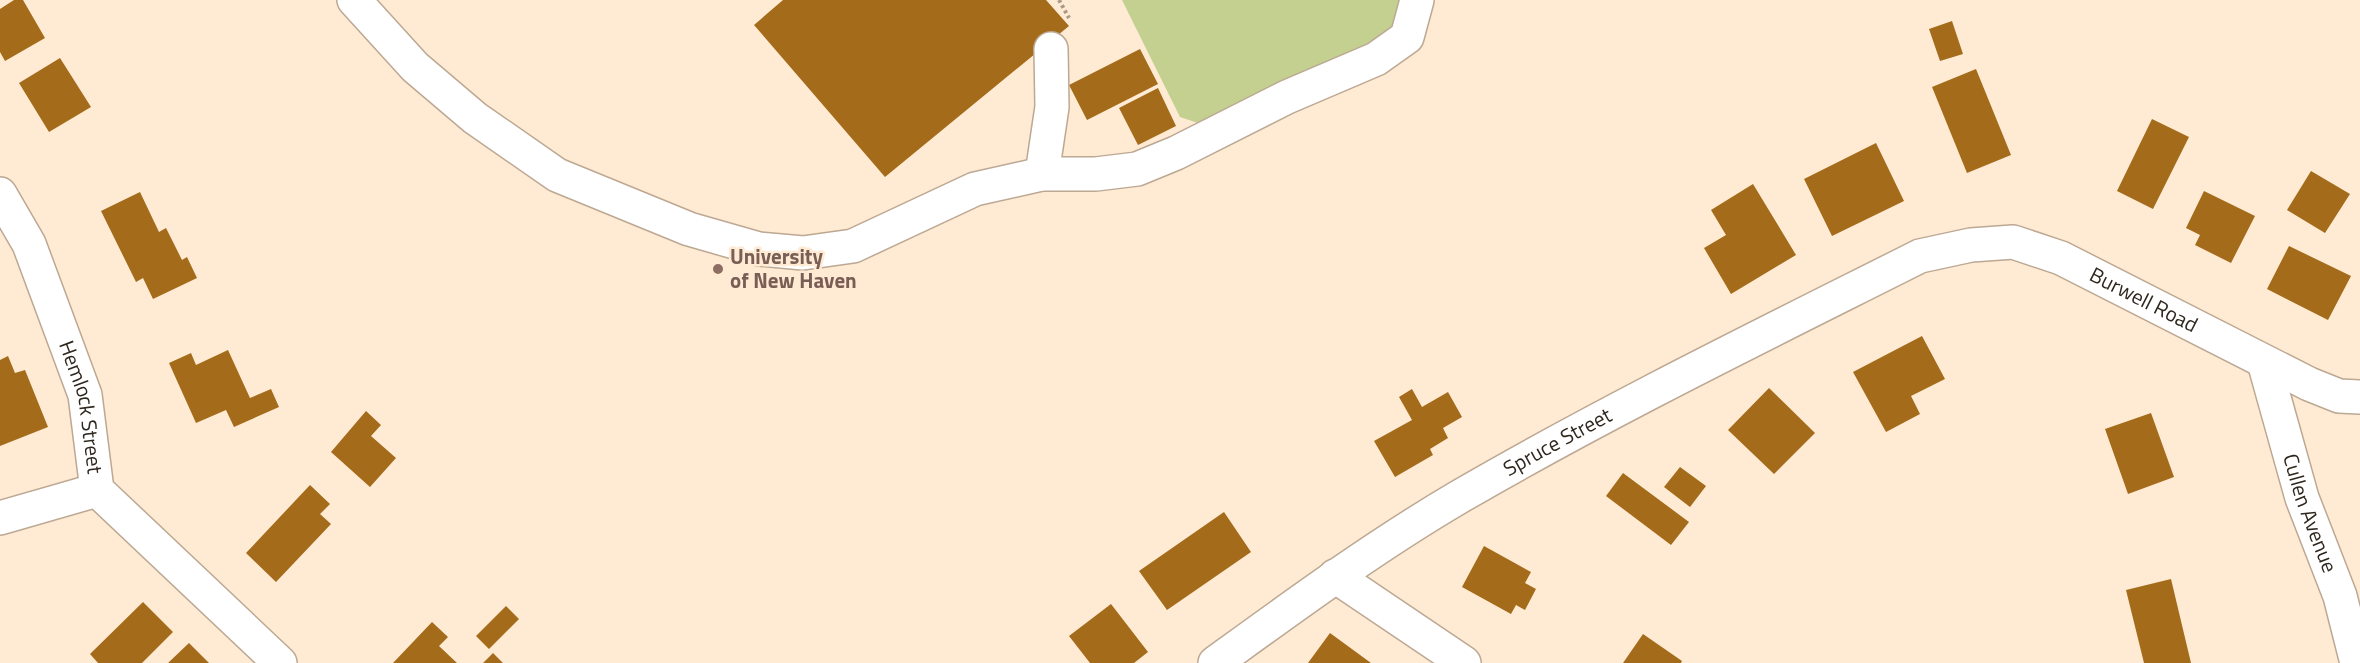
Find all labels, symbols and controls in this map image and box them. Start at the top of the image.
place label: University of New Haven [730,240,857,296]
street label: Burwell Road [2084,258,2204,340]
marker: University of New Haven [711,262,725,276]
street label: Hemlock Street [51,336,112,476]
street label: Spruce Street [1497,398,1618,484]
street label: Cullen Avenue [2275,450,2346,577]

